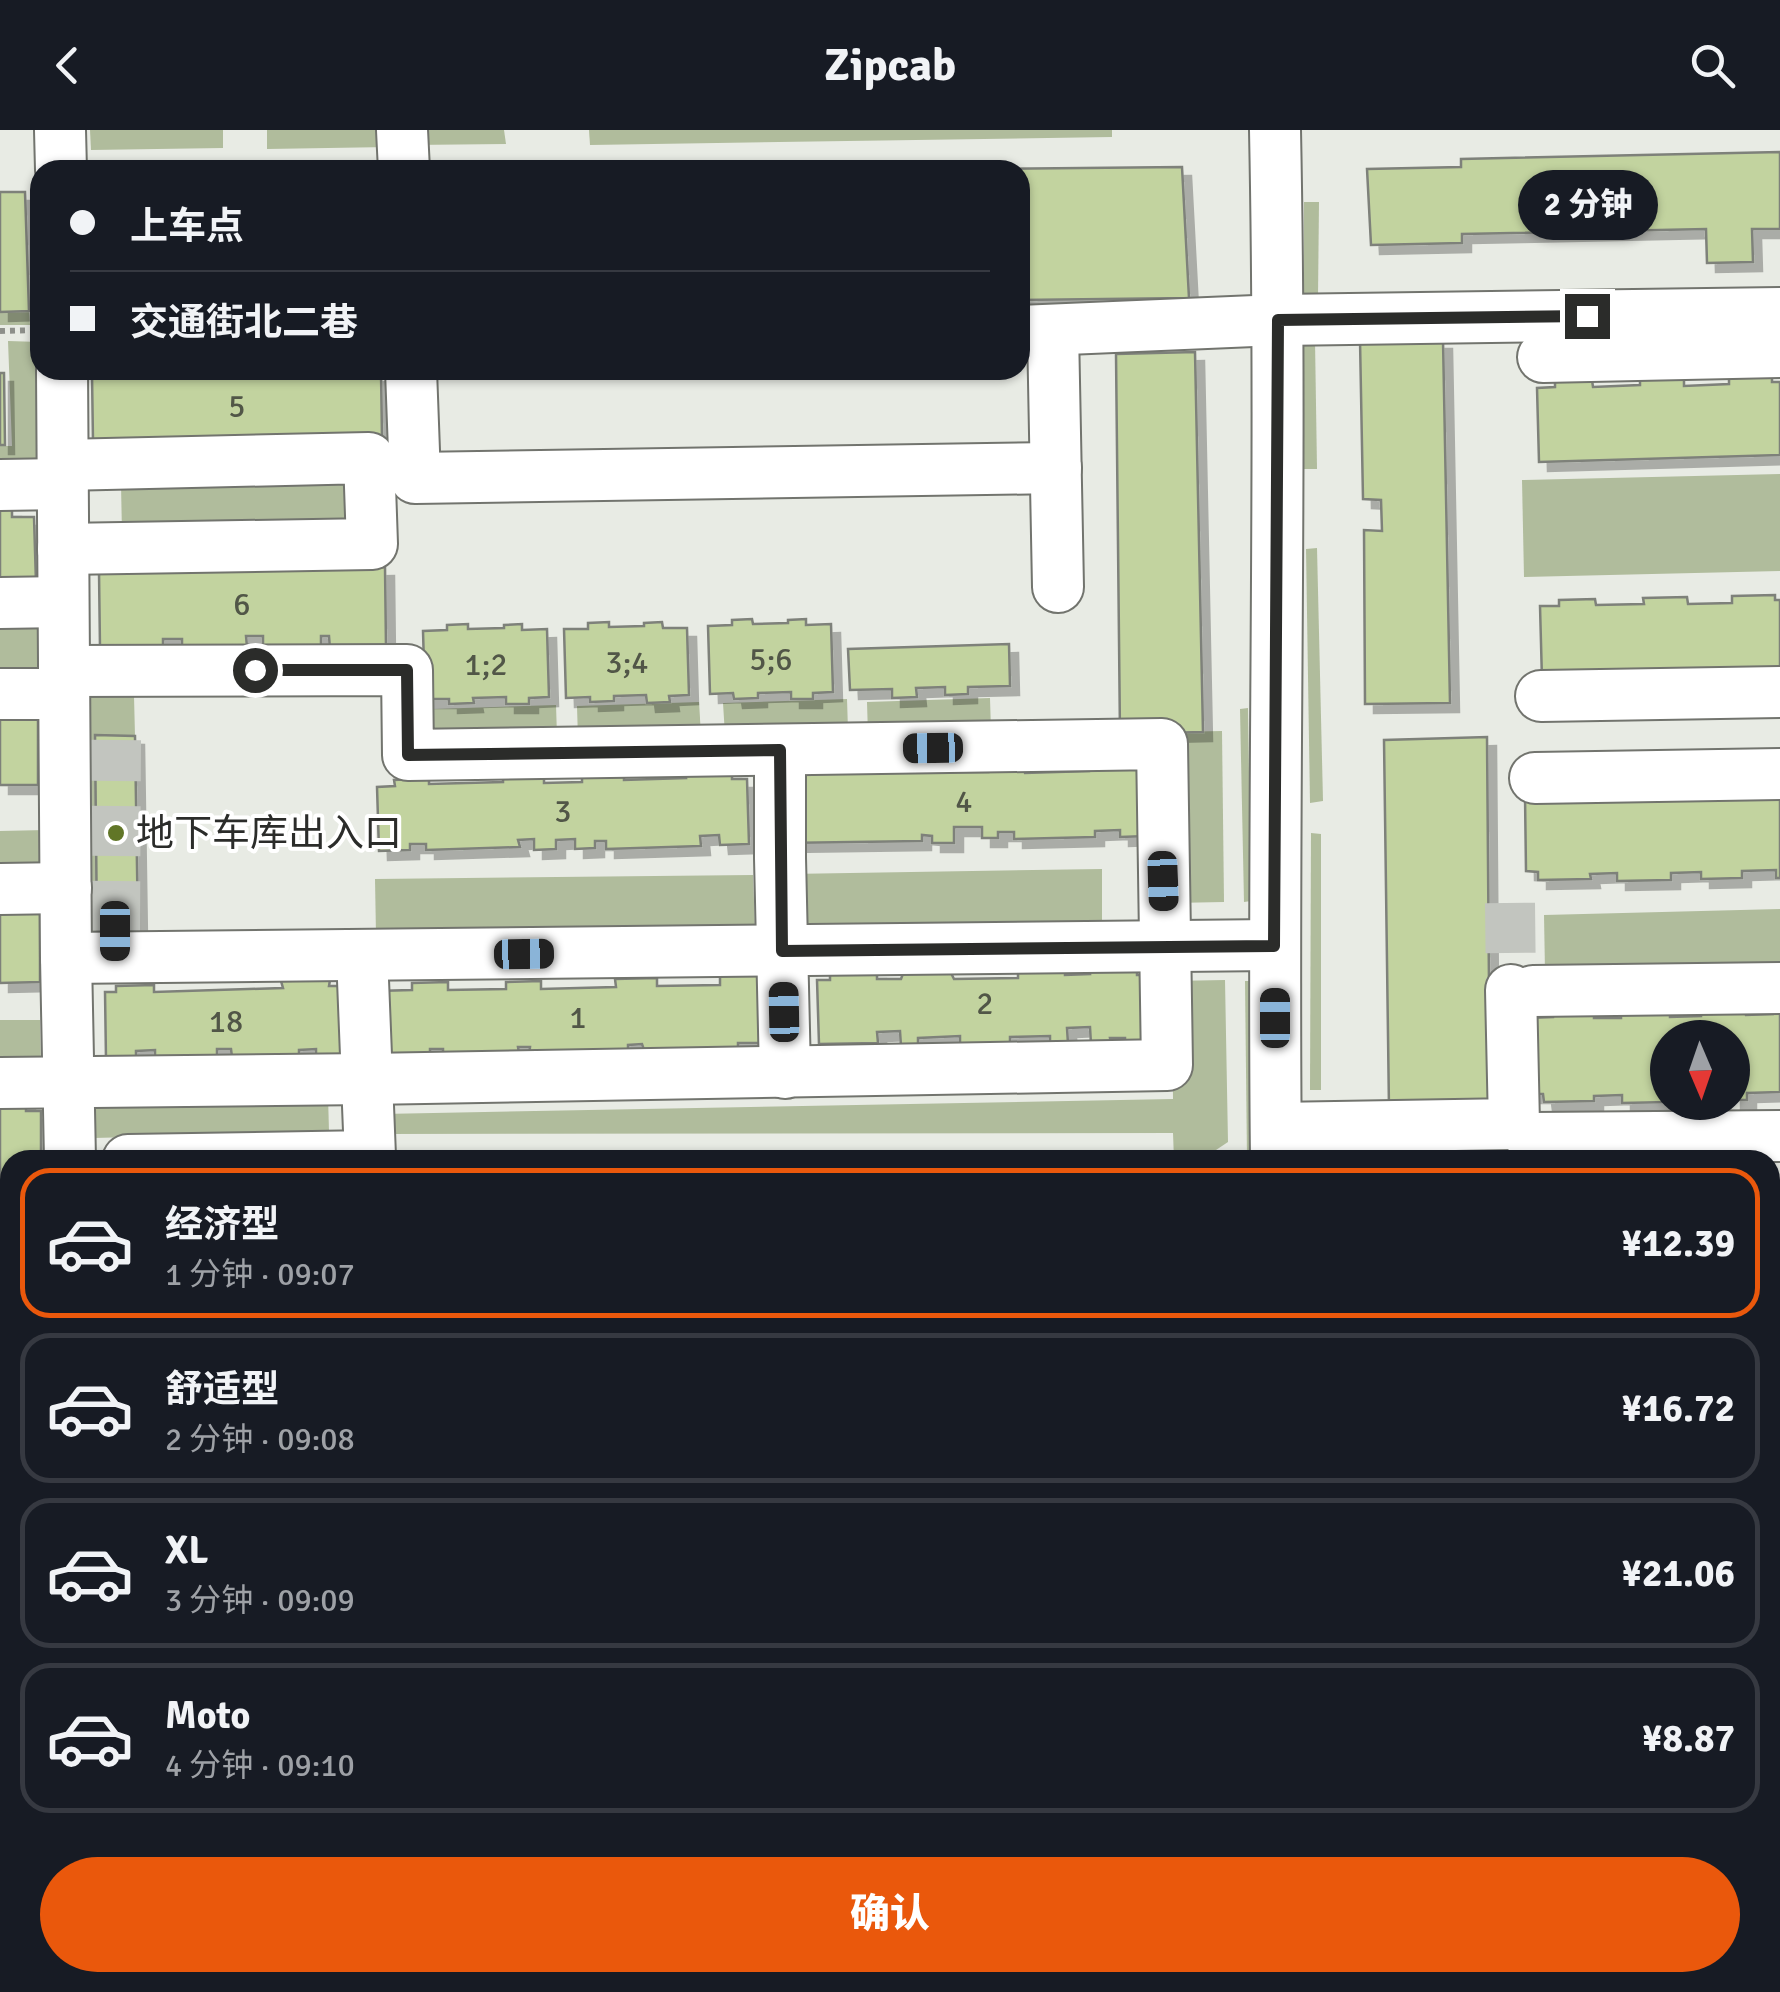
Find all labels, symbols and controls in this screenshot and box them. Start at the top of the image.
icon: back [40,38,95,93]
text: Zipcab [824,38,956,93]
icon: search [1685,38,1740,93]
callout: 2 分钟 [1517,171,1657,241]
text: 2 分钟 [1544,185,1632,224]
text: 上车点 [130,203,244,250]
route end [1565,294,1610,339]
text: 交通街北二巷 [130,299,358,346]
house number: 5 [228,387,246,426]
house number: 6 [233,585,251,624]
house number: 5;6 [749,640,793,679]
house number: 3;4 [605,643,649,682]
house number: 1;2 [464,645,508,684]
route start [233,648,278,693]
car [903,732,963,764]
house number: 4 [955,782,973,821]
house number: 3 [554,792,572,831]
place label: 地下车库出入口 [136,810,402,857]
marker: 地下车库出入口 [105,822,127,844]
car [1147,850,1179,912]
car [100,901,130,961]
car [494,938,554,970]
car [768,982,800,1042]
house number: 2 [976,984,994,1023]
car [1260,988,1290,1048]
house number: 1 [569,998,587,1037]
house number: 18 [209,1002,243,1041]
north arrow [1650,1020,1750,1120]
map controls [1650,1020,1750,1120]
icon: car [45,1198,135,1288]
text: 经济型 [165,1201,279,1248]
text: ¥12.39 [1622,1220,1735,1267]
text: 1 分钟 · 09:07 [165,1255,355,1294]
icon: car [45,1363,135,1453]
text: 舒适型 [165,1366,279,1413]
text: ¥16.72 [1622,1385,1735,1432]
text: 2 分钟 · 09:08 [165,1420,355,1459]
text: XL [165,1527,208,1574]
icon: car [45,1528,135,1618]
text: ¥21.06 [1622,1550,1735,1597]
text: 3 分钟 · 09:09 [165,1581,355,1620]
text: Moto [165,1692,250,1739]
icon: car [45,1693,135,1783]
text: ¥8.87 [1642,1715,1735,1762]
text: 4 分钟 · 09:10 [165,1746,355,1785]
button: 确认 [40,1857,1740,1972]

